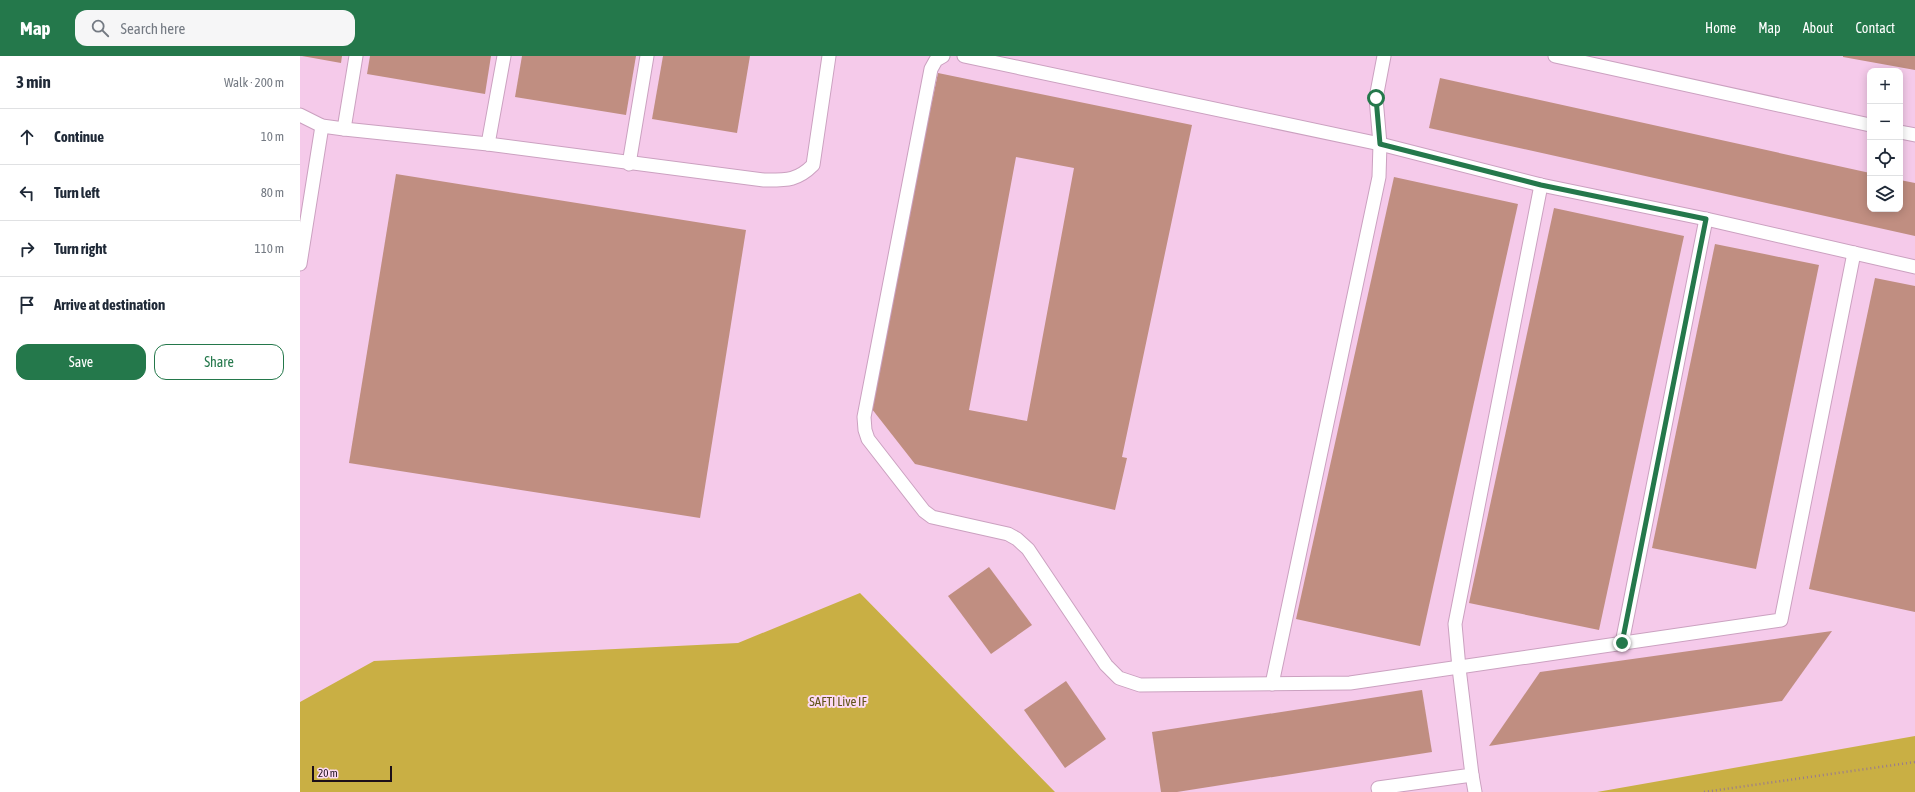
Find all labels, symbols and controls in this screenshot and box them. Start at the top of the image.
search box [75,10,355,46]
text: Map [20,17,51,39]
icon: search [89,17,111,39]
text: Search here [121,20,185,37]
text: Home [1705,20,1736,36]
text: Map [1758,20,1781,36]
text: About [1803,20,1834,36]
text: Contact [1856,20,1895,36]
map controls [1867,68,1903,212]
button: + [1867,68,1903,104]
text: 3 min [16,72,51,92]
text: Walk · 200 m [224,75,284,90]
route start [1367,89,1385,107]
button: − [1867,104,1903,140]
icon: ahead [16,126,38,148]
text: Continue [54,128,104,145]
text: 10 m [261,129,284,144]
button: locate [1867,140,1903,176]
button: layers [1867,176,1903,212]
icon: left [16,182,38,204]
text: Turn left [54,184,100,201]
text: 80 m [261,185,284,200]
icon: right [16,238,38,260]
text: Turn right [54,240,107,257]
text: 110 m [255,241,284,256]
icon: arrive [16,294,38,316]
text: Arrive at destination [54,296,165,313]
button: Save [16,344,146,380]
button: Share [154,344,284,380]
route end [1613,634,1631,652]
park label: SAFTI Live IF [809,694,867,709]
scale bar [312,764,392,783]
text: 20 m [318,767,338,779]

